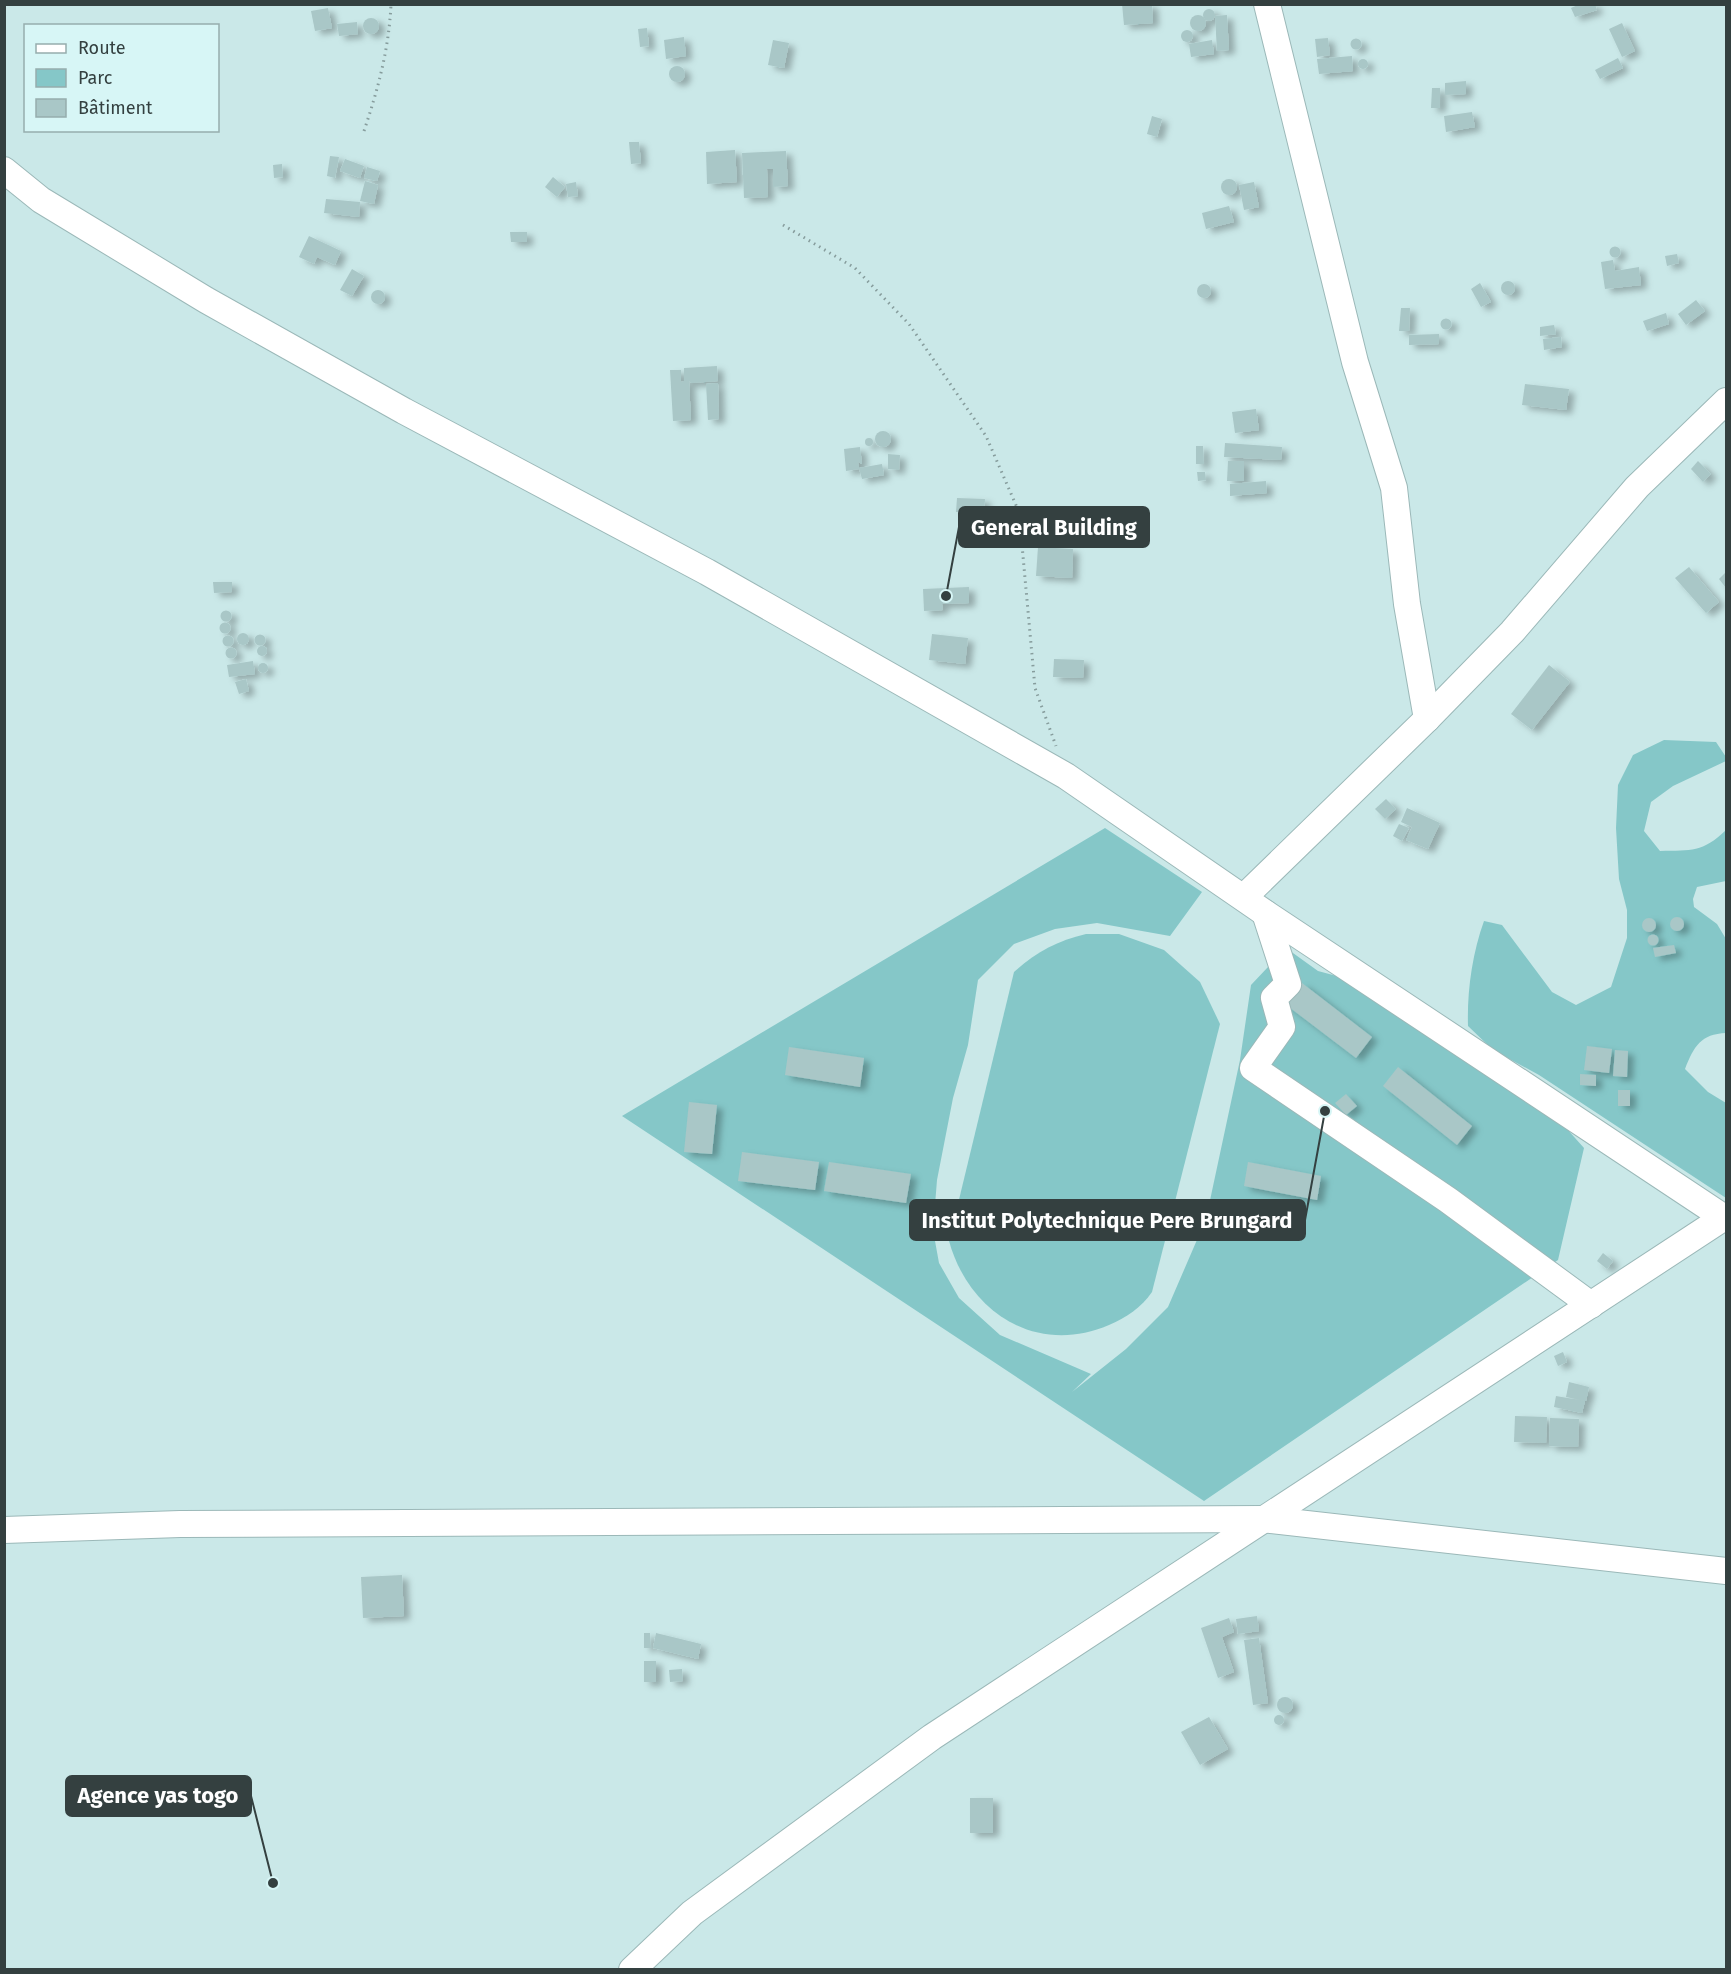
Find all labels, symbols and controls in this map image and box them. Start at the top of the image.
legend [24,24,219,132]
text: Route [78,37,126,59]
text: Parc [78,67,113,89]
text: Bâtiment [78,97,153,119]
callout: General Building [959,507,1149,547]
text: General Building [971,514,1138,541]
callout: Institut Polytechnique Pere Brungard [910,1200,1305,1240]
text: Institut Polytechnique Pere Brungard [922,1207,1292,1234]
callout: Agence yas togo [66,1776,251,1816]
text: Agence yas togo [77,1782,239,1809]

